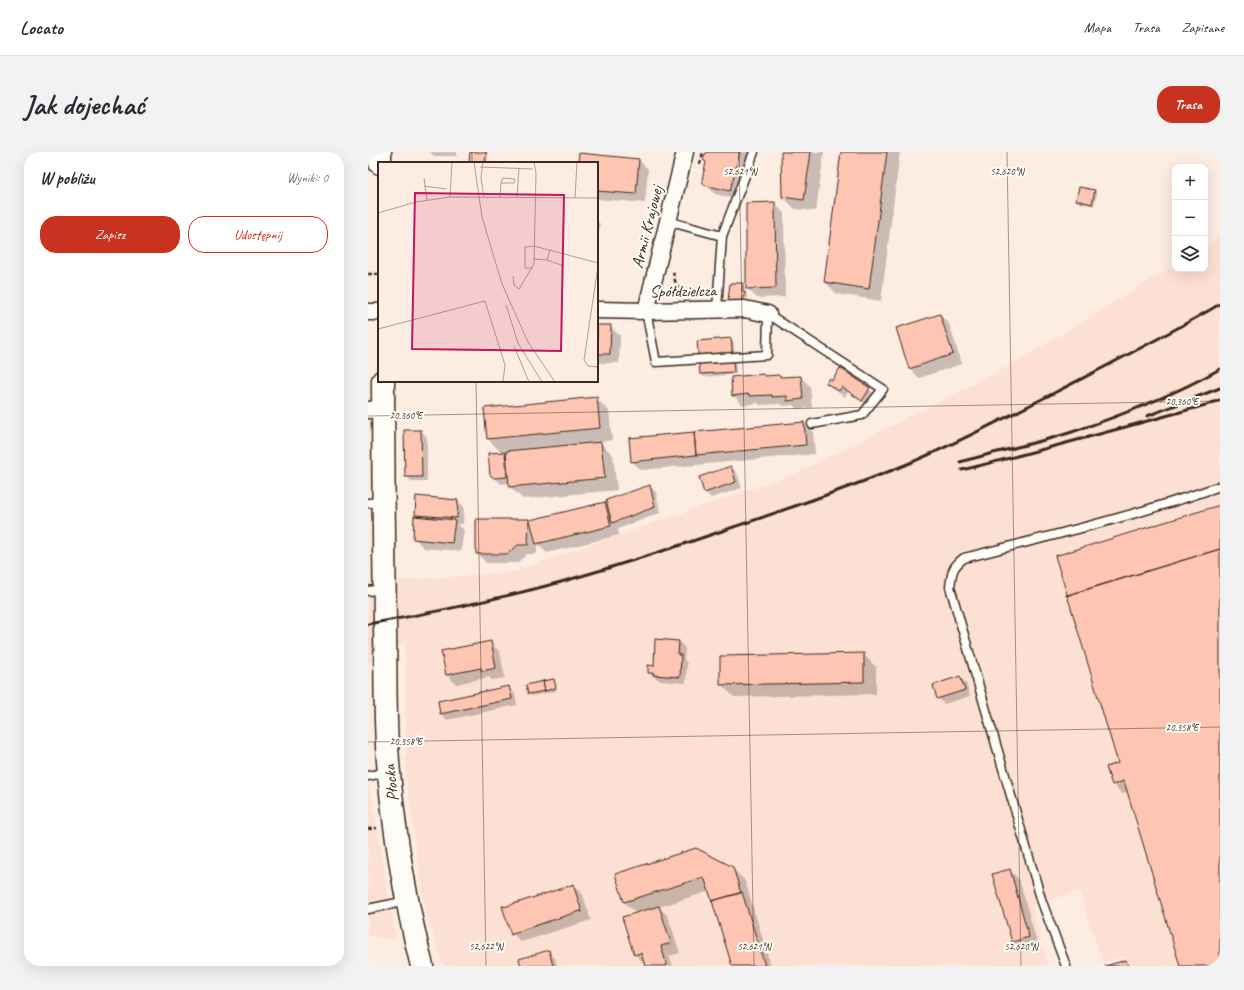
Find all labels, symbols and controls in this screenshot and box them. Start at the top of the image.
text: Locato [20,16,63,40]
text: Mapa [1084,19,1111,36]
text: Trasa [1133,19,1160,36]
text: Zapisane [1182,19,1224,36]
button: Trasa [1157,86,1220,123]
text: Jak dojechać [24,87,145,122]
inset map [378,162,598,382]
map controls [1172,164,1208,272]
button: + [1172,164,1208,200]
text: 52.621°N [723,165,759,178]
text: 52.620°N [990,165,1026,178]
text: W pobliżu [40,168,95,189]
text: Wyniki: 0 [287,170,328,186]
street label: Armii Krajowej [627,181,668,270]
button: − [1172,200,1208,236]
button: Zapisz [40,216,180,253]
button: Udostępnij [188,216,328,253]
button: layers [1172,236,1208,272]
street label: Spółdzielcza [650,280,718,302]
text: 20.360°E [1166,395,1200,408]
text: 20.360°E [390,409,424,422]
text: 20.358°E [1166,721,1200,734]
text: 20.358°E [390,735,424,748]
street label: Płocka [379,762,403,802]
text: 52.622°N [469,940,505,953]
text: 52.621°N [737,940,773,953]
text: 52.620°N [1004,940,1040,953]

